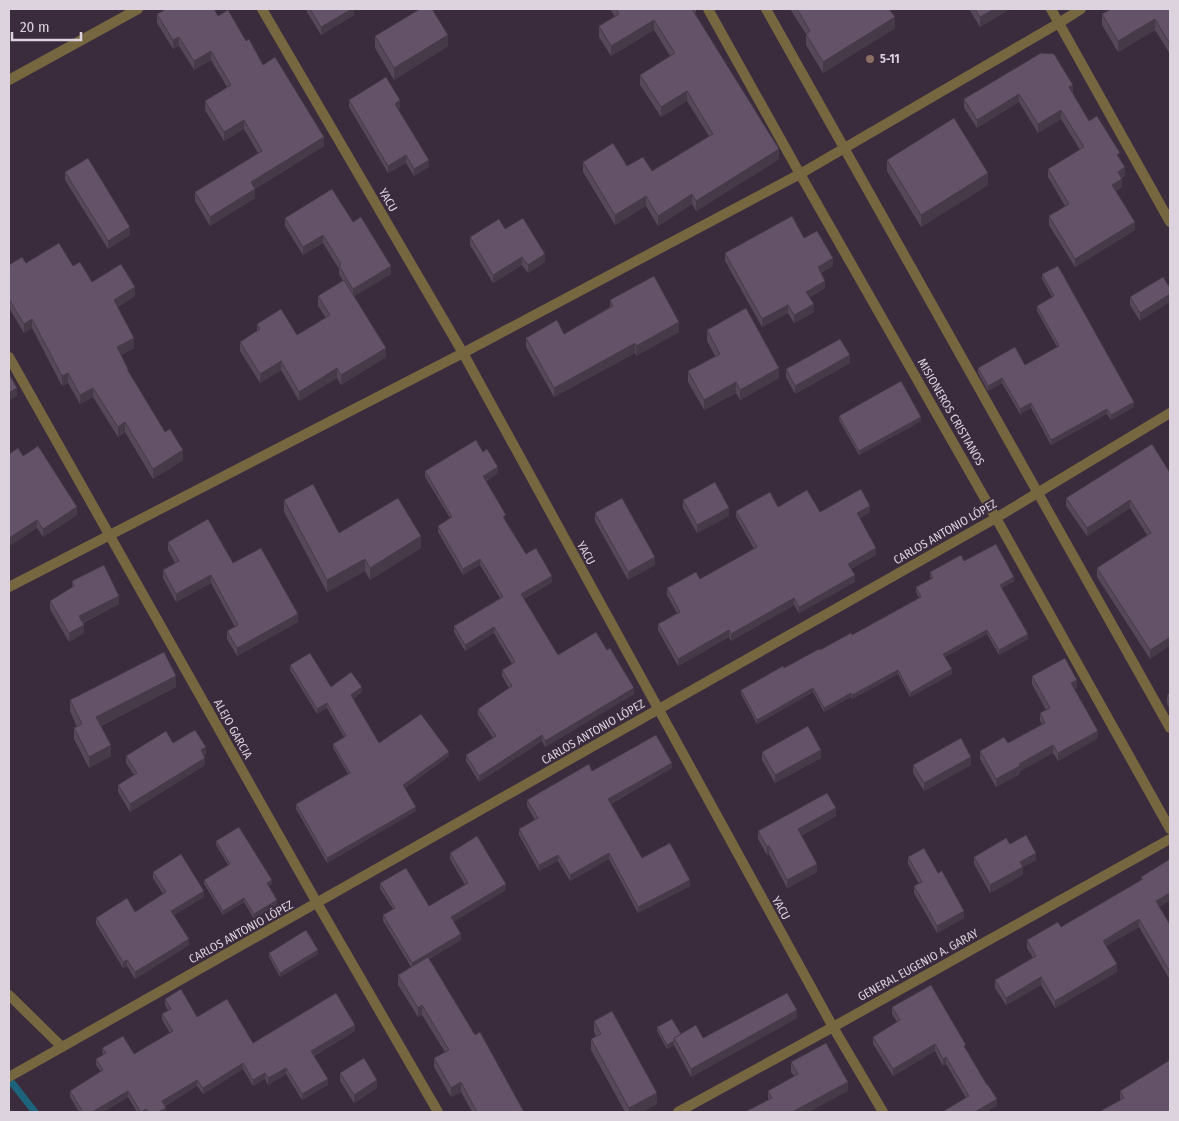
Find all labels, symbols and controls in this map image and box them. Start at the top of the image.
scale bar [12,10,81,42]
text: 20 m [20,18,50,36]
place label: 5-11 [880,52,900,66]
marker: 5-11 [864,53,876,65]
street label: YACU [376,186,400,214]
street label: MISIONEROS CRISTIANOS [915,356,987,468]
street label: CARLOS ANTONIO LÓPEZ [890,496,999,567]
street label: YACU [574,539,598,567]
street label: CARLOS ANTONIO LÓPEZ [538,696,647,767]
street label: ALEJO GARCIA [211,697,255,762]
street label: YACU [769,894,793,922]
street label: CARLOS ANTONIO LÓPEZ [186,897,296,966]
street label: GENERAL EUGENIO A. GARAY [855,926,981,1004]

